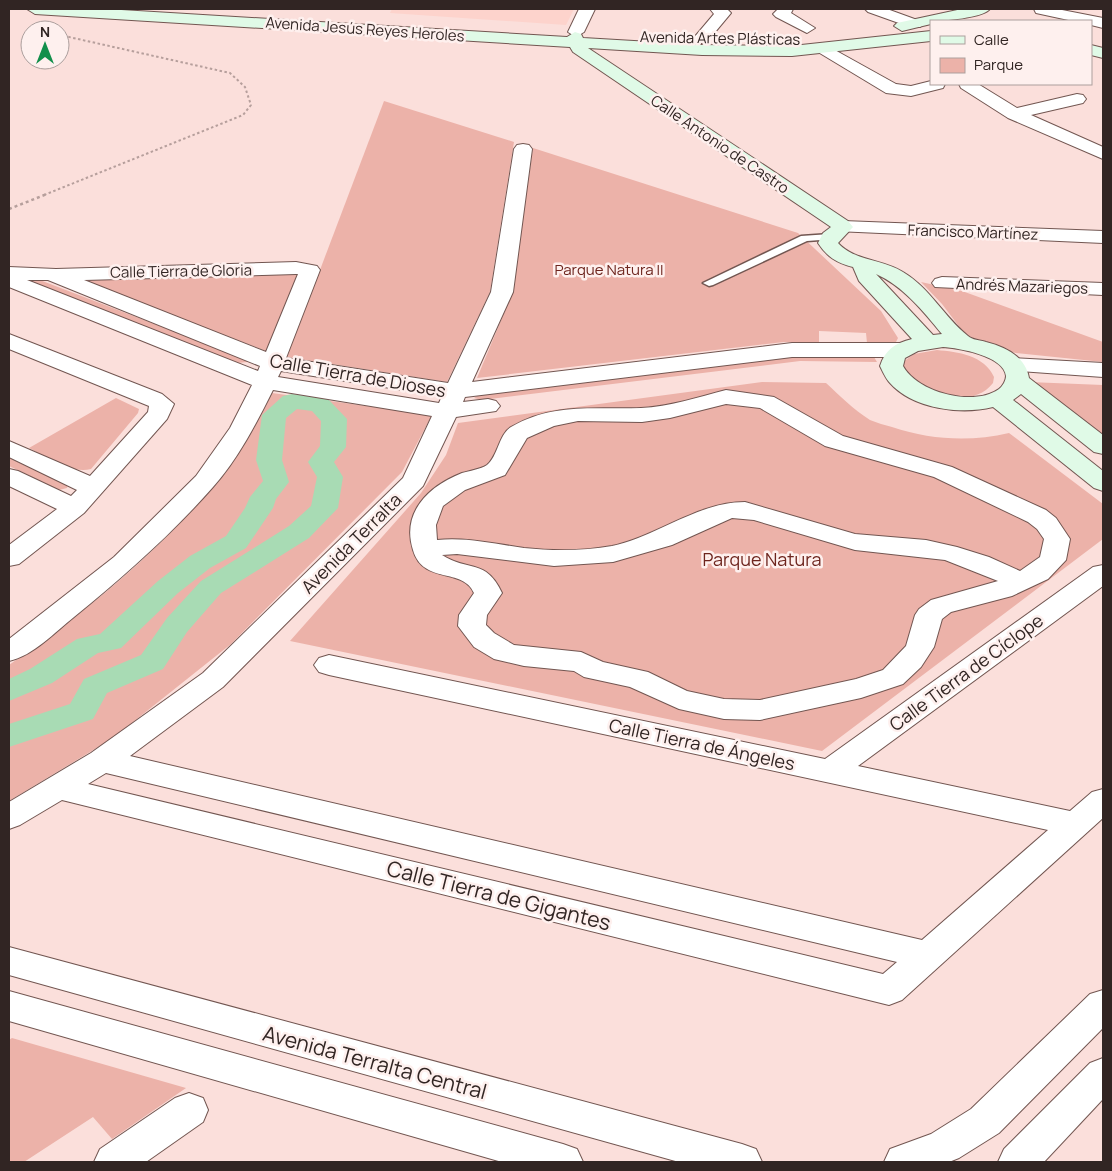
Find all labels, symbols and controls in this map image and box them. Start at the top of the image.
street label: Avenida Jesús Reyes Heroles [265,12,465,46]
north arrow [20,20,70,70]
legend [930,20,1092,85]
text: N [40,22,50,41]
street label: Avenida Artes Plásticas [640,26,800,50]
text: Calle [974,29,1009,50]
text: Parque [974,54,1023,75]
street label: Calle Antonio de Castro [647,90,793,198]
street label: Francisco Martínez [907,219,1039,245]
street label: Calle Tierra de Gloria [110,259,252,283]
park label: Parque Natura II [555,259,663,280]
street label: Andrés Mazariegos [956,273,1089,299]
street label: Calle Tierra de Dioses [268,348,448,402]
street label: Avenida Terralta [296,488,406,598]
park label: Parque Natura [703,547,821,571]
street label: Calle Tierra de Cíclope [884,608,1048,736]
street label: Calle Tierra de Ángeles [607,713,797,775]
street label: Calle Tierra de Gigantes [384,854,614,936]
street label: Avenida Terralta Central [260,1019,490,1105]

